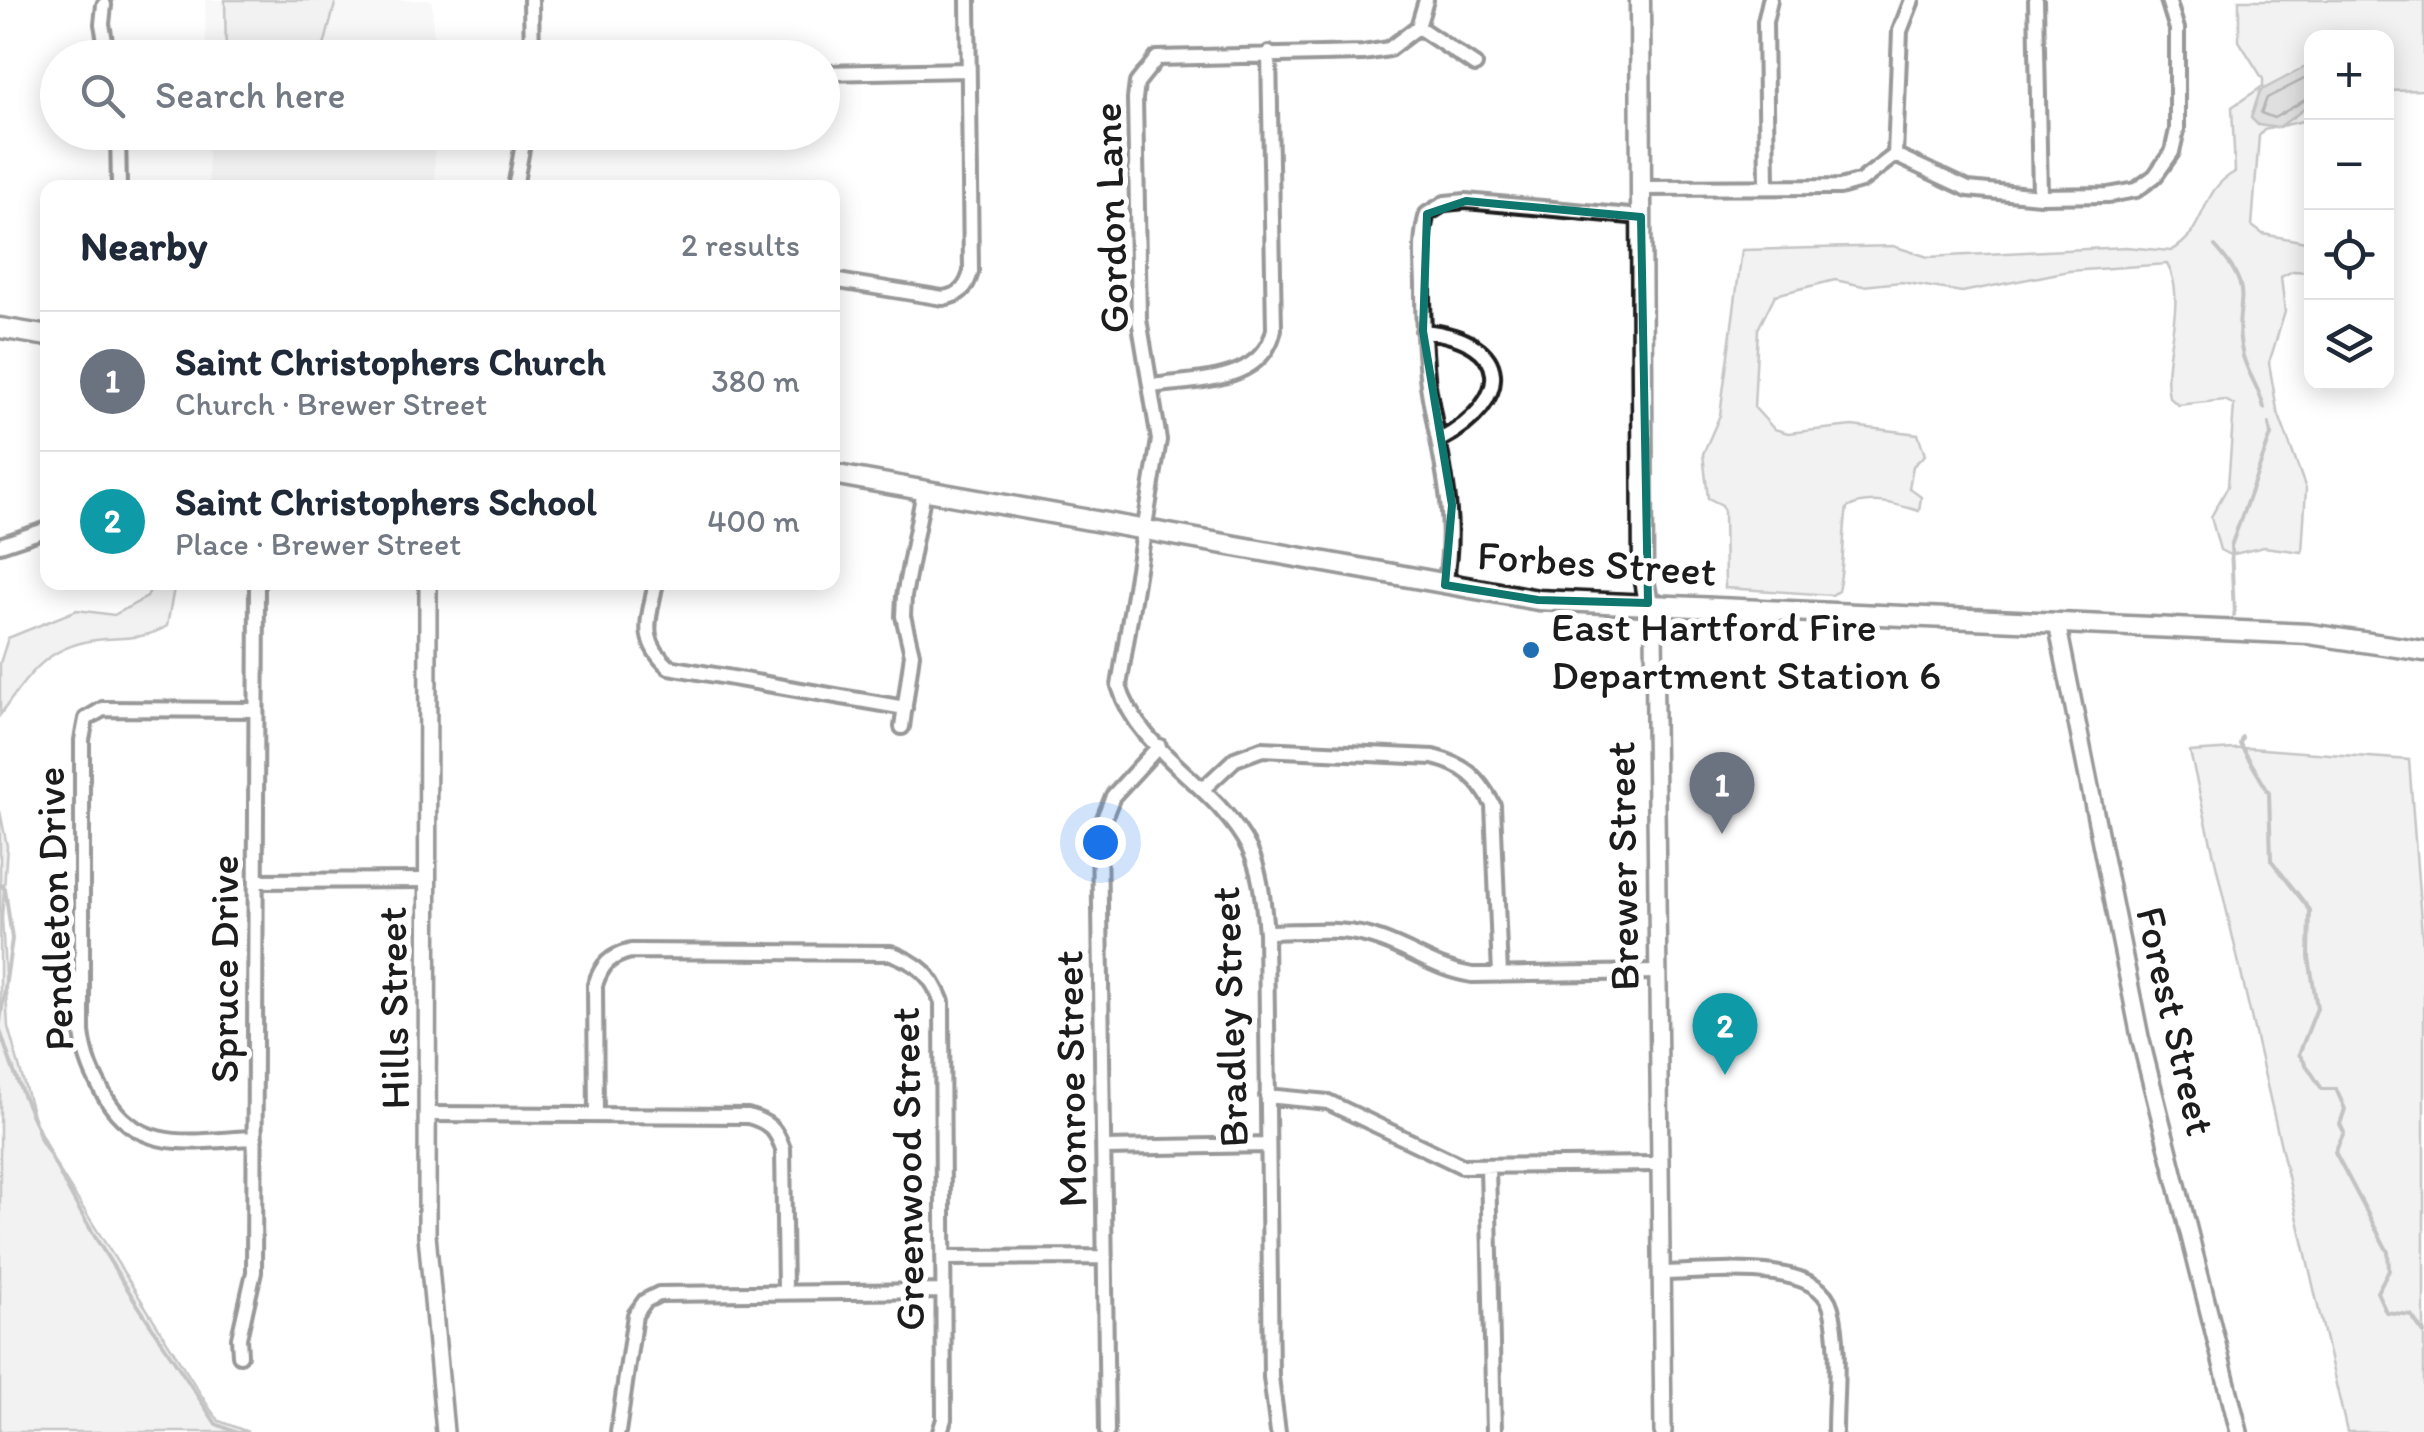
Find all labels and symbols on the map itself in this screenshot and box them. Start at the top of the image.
street label: Gordon Lane [1080,102,1140,334]
street label: Forbes Street [1476,529,1718,597]
place label: East Hartford Fire Department Station 6 [1551,601,1941,700]
marker: East Hartford Fire Department Station 6 [1520,639,1542,661]
street label: Brewer Street [1594,741,1650,991]
pin: 1 [1690,752,1754,834]
street label: Pendleton Drive [24,766,84,1052]
your location [1075,817,1126,868]
street label: Spruce Drive [198,855,249,1083]
street label: Bradley Street [1199,886,1259,1148]
street label: Forest Street [2125,902,2227,1140]
street label: Hills Street [366,906,420,1110]
street label: Monroe Street [1042,950,1098,1208]
pin: 2 [1692,992,1758,1075]
street label: Greenwood Street [879,1007,935,1331]

